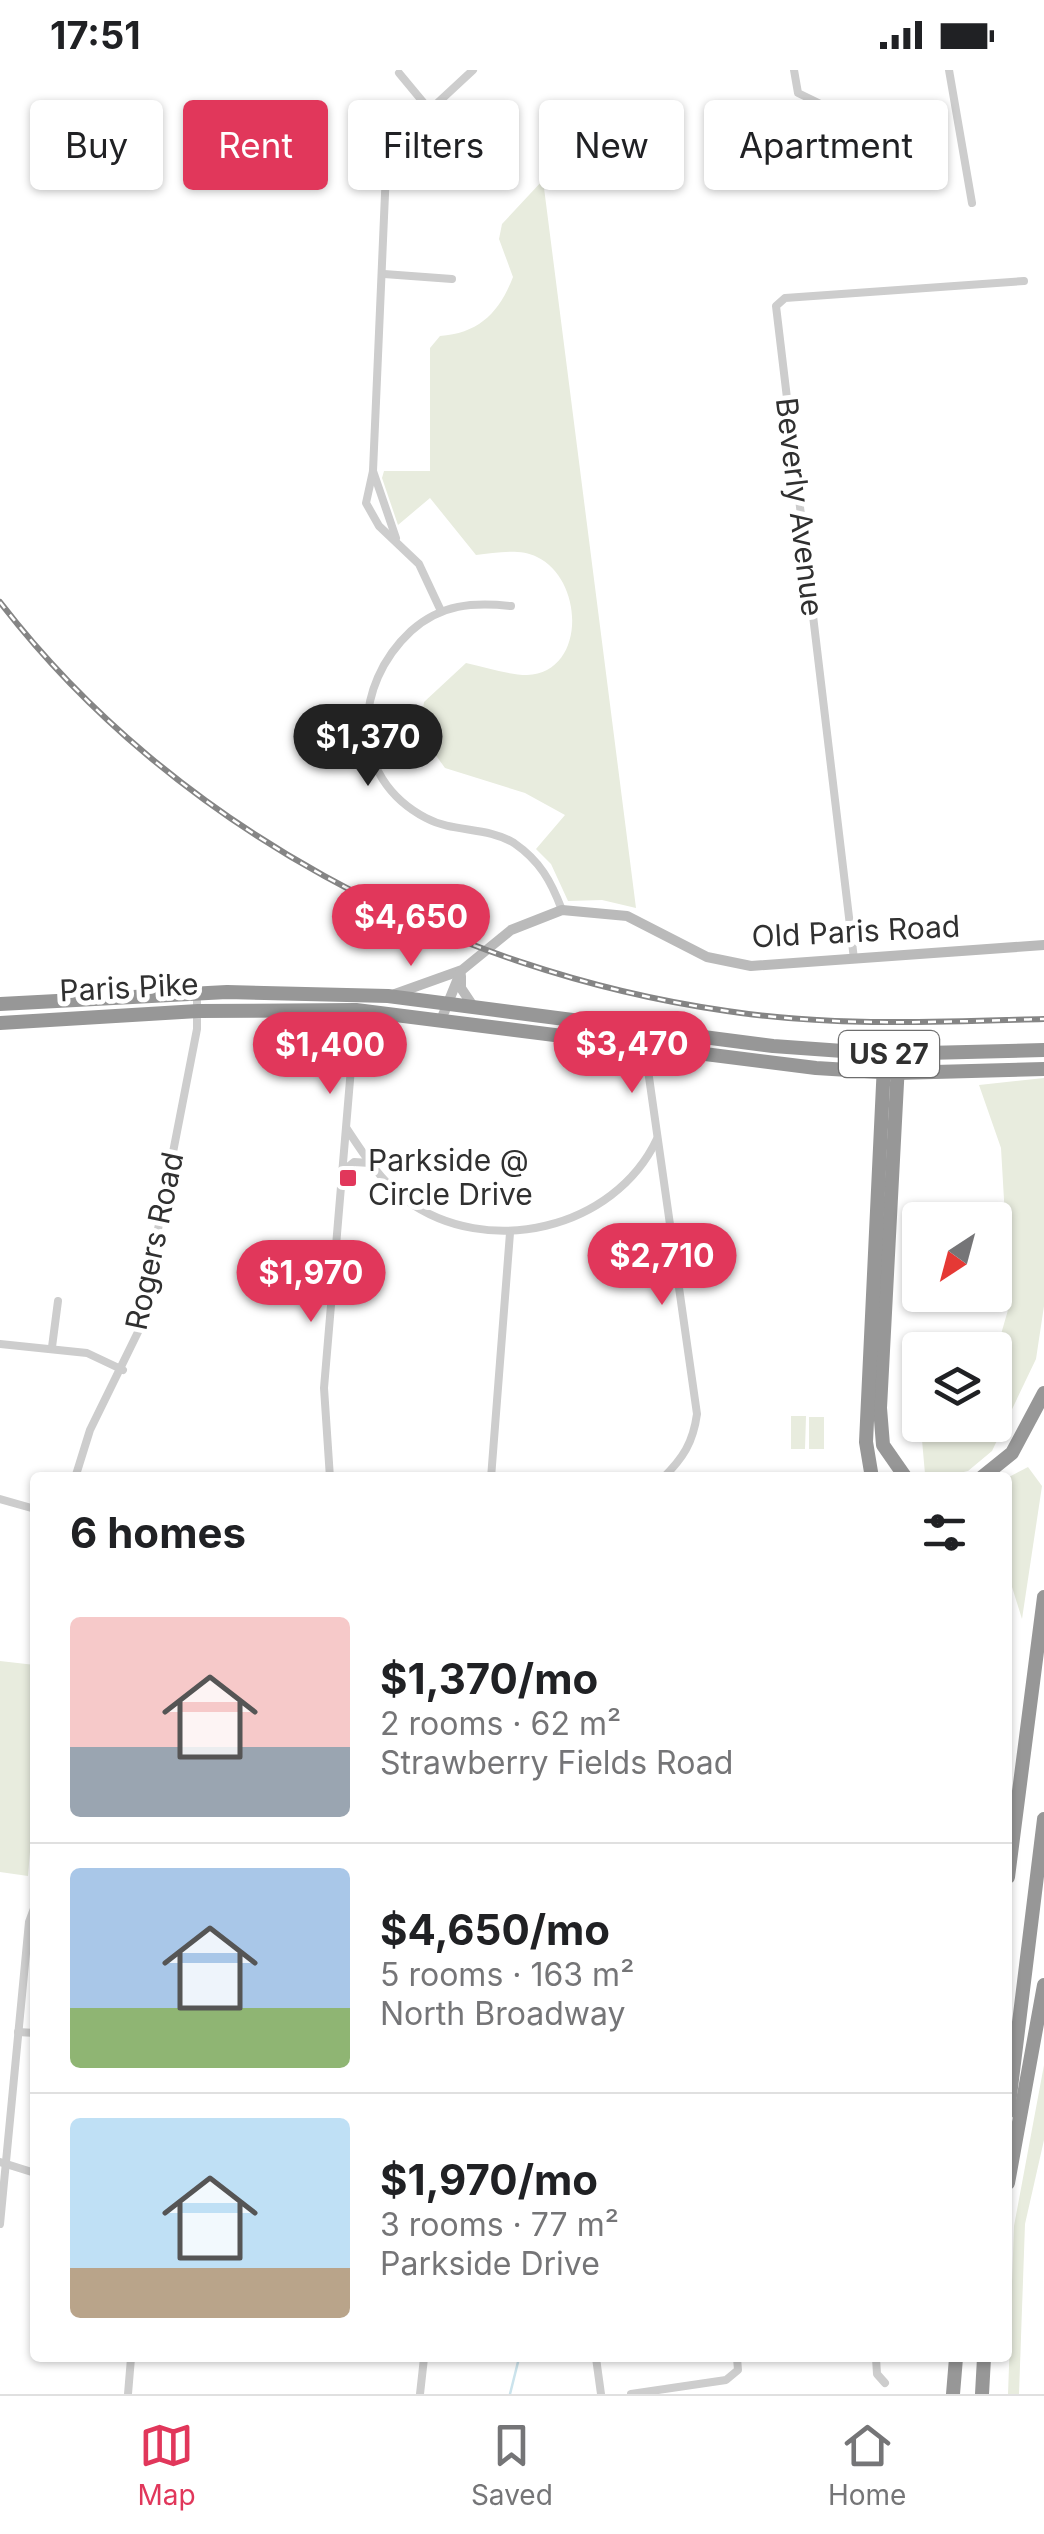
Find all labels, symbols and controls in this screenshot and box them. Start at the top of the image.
text: 17:51 [50,12,141,58]
chip: Buy [30,100,163,190]
chip: Rent [183,100,328,190]
chip: Filters [348,100,519,190]
chip: New [539,100,684,190]
chip: Apartment [704,100,948,190]
street label: Beverly Avenue [769,395,831,618]
pin: $1,370 [287,704,449,789]
text: $1,370 [315,717,421,756]
pin: $4,650 [330,884,492,969]
text: $4,650 [354,897,468,936]
street label: Old Paris Road [751,908,961,954]
street label: Paris Pike [59,965,199,1009]
pin: $3,470 [551,1011,713,1096]
pin: $1,400 [249,1012,411,1097]
text: $3,470 [576,1024,688,1063]
text: $1,400 [275,1025,385,1064]
road number: US 27 [839,1031,939,1077]
place label: Parkside @ Circle Drive [368,1142,533,1212]
street label: Rogers Road [118,1149,190,1333]
marker: Parkside @ Circle Drive [337,1167,359,1189]
north arrow [902,1202,1012,1312]
map controls [902,1202,1012,1442]
pin: $2,710 [581,1223,743,1308]
text: $2,710 [610,1236,714,1275]
pin: $1,970 [230,1240,392,1325]
text: $1,970 [259,1253,363,1292]
button: layers [902,1332,1012,1442]
icon: filters [917,1505,972,1560]
text: 6 homes [70,1507,246,1558]
text: $1,370/mo [380,1653,598,1704]
icon: home [150,1657,270,1777]
text: 2 rooms · 62 m² [380,1704,621,1743]
text: Strawberry Fields Road [380,1743,733,1782]
text: $4,650/mo [380,1904,610,1955]
icon: home [150,1908,270,2028]
text: 5 rooms · 163 m² [380,1955,634,1994]
text: North Broadway [380,1994,625,2033]
text: $1,970/mo [380,2154,598,2205]
icon: home [150,2158,270,2278]
text: 3 rooms · 77 m² [380,2205,619,2244]
text: Parkside Drive [380,2244,600,2283]
tab: Map [138,2418,196,2512]
tab: Saved [471,2418,553,2512]
tab: Home [828,2418,906,2512]

